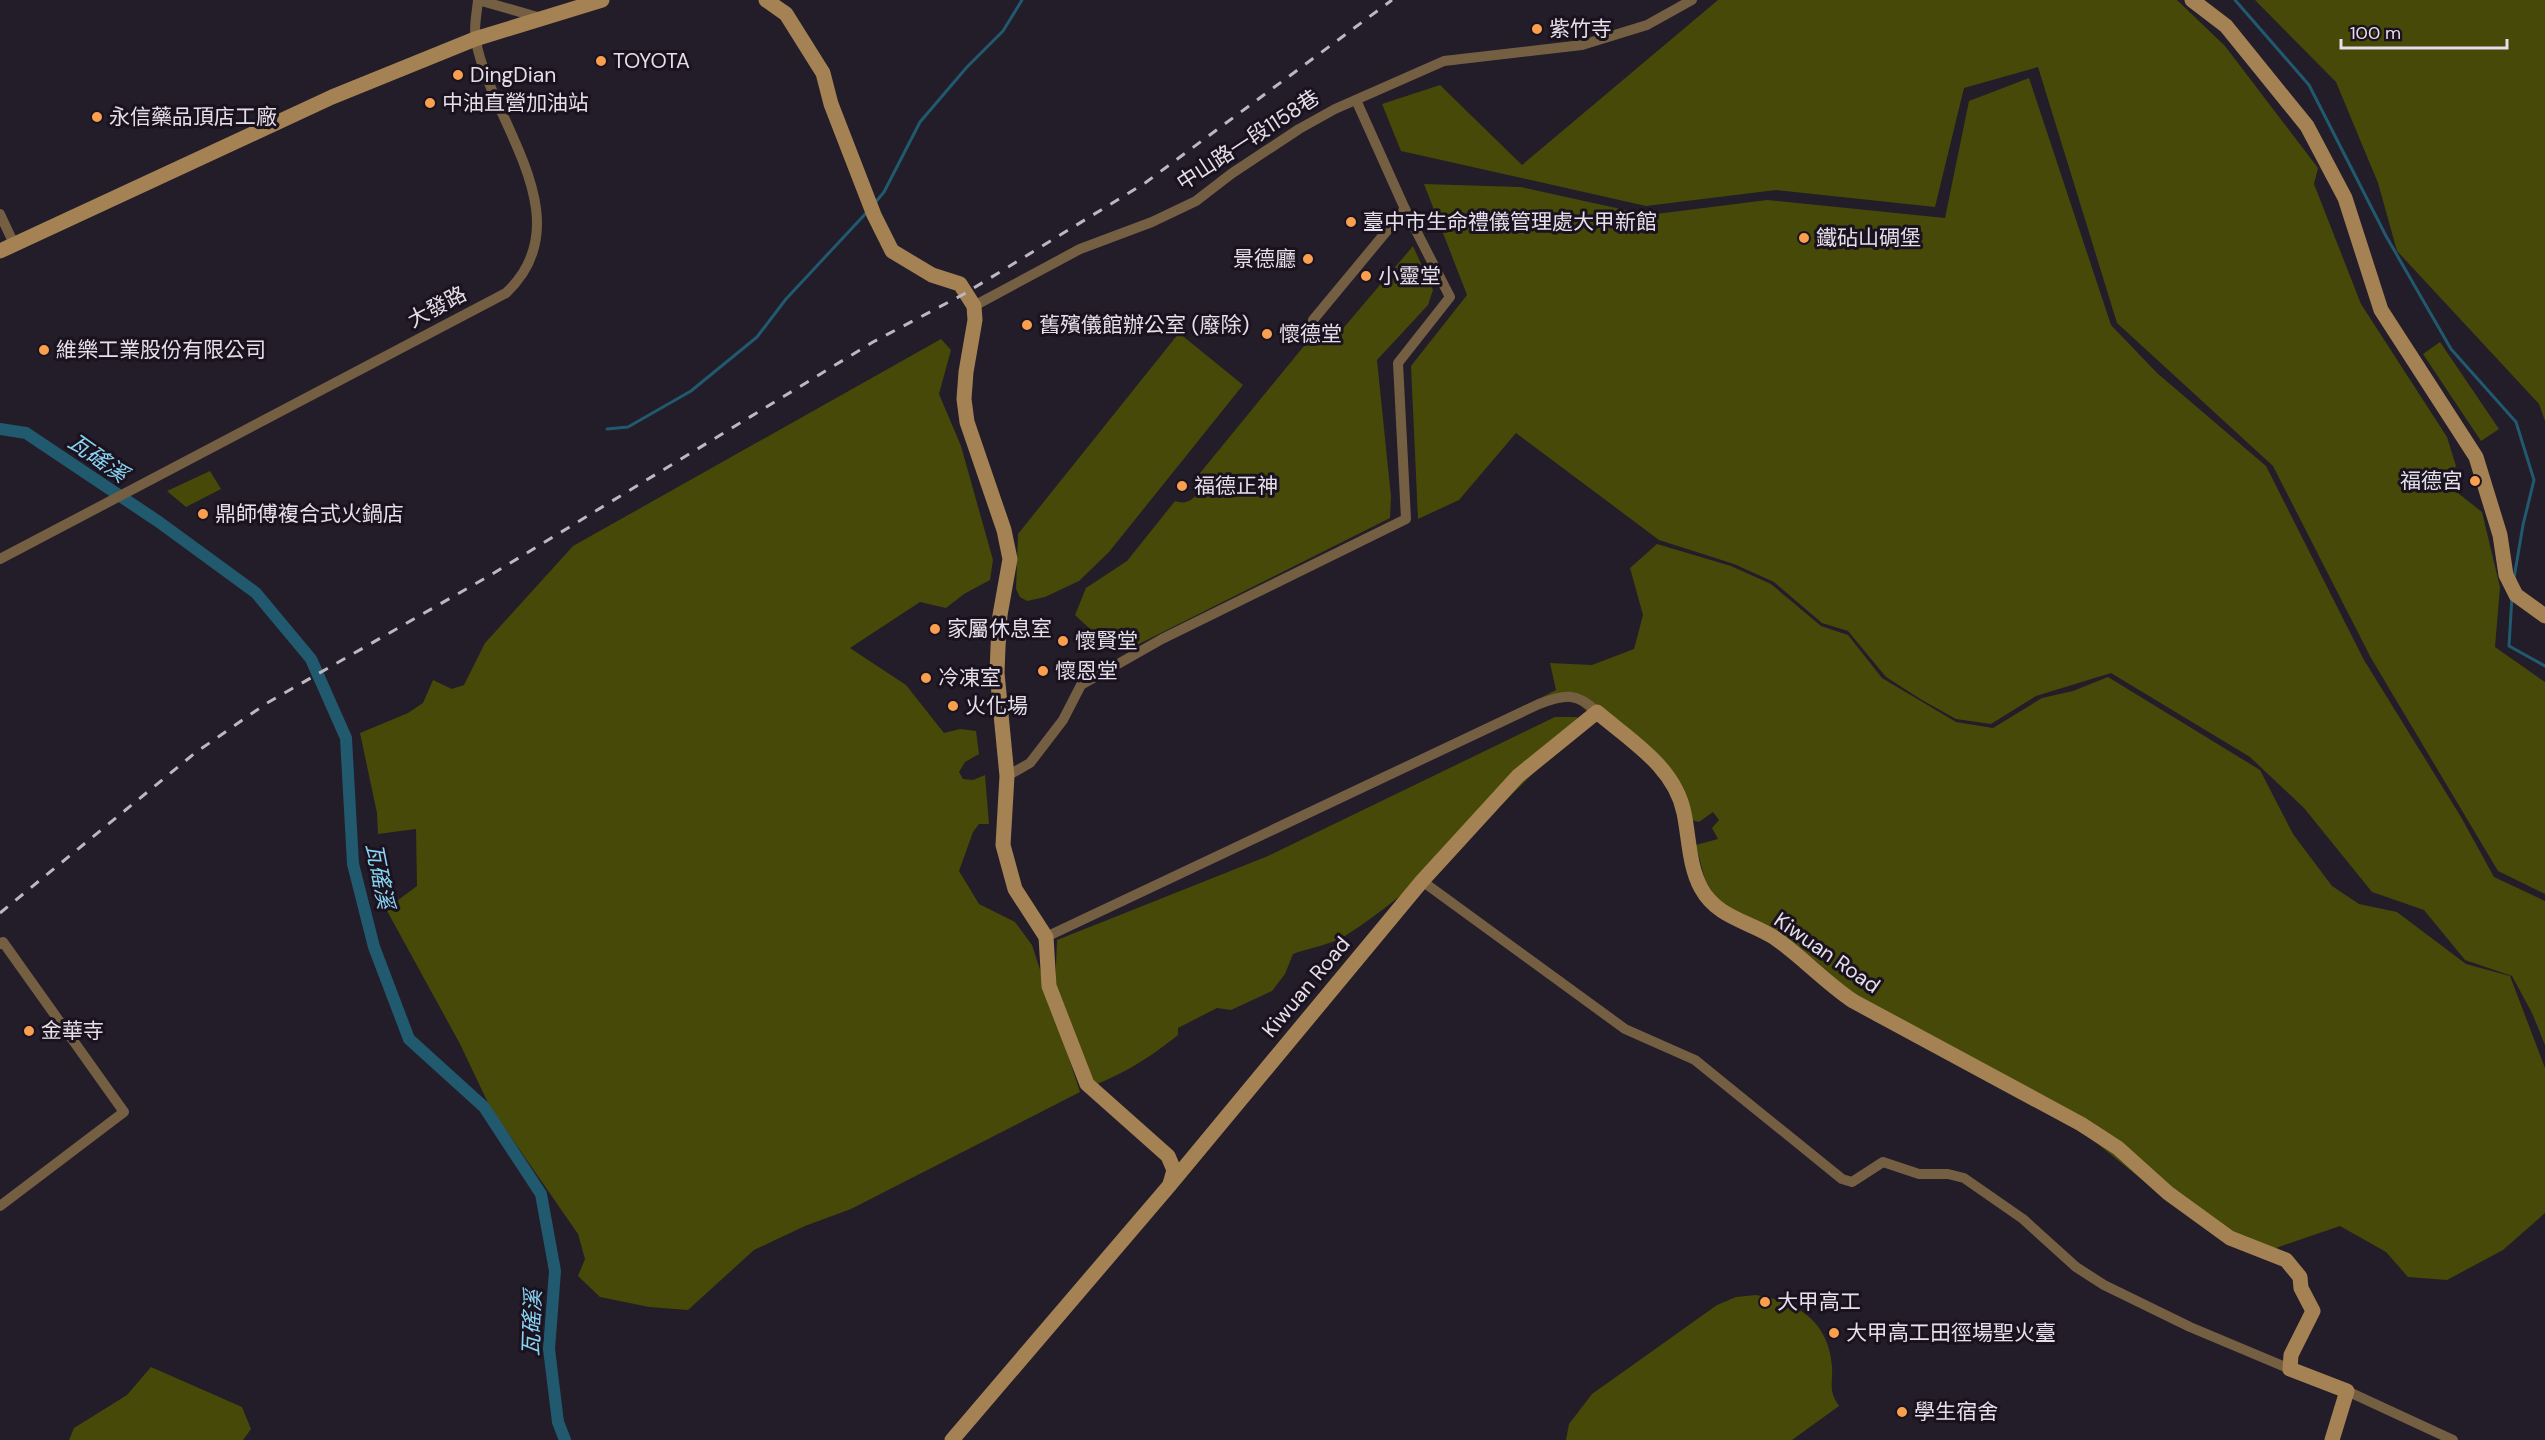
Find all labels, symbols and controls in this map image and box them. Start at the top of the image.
scale bar [2341,12,2508,50]
place label: 紫竹寺 [1549,15,1612,43]
text: 100 m [2350,21,2401,45]
marker: 紫竹寺 [1530,22,1544,36]
place label: TOYOTA [613,47,690,75]
marker: TOYOTA [594,54,608,68]
place label: DingDian [470,61,556,89]
marker: DingDian [451,68,465,82]
street label: 中山路一段1158巷 [1171,83,1325,197]
place label: 中油直營加油站 [442,89,589,117]
marker: 中油直營加油站 [423,96,437,110]
place label: 永信藥品頂店工廠 [109,103,277,131]
marker: 永信藥品頂店工廠 [90,110,104,124]
place label: 臺中市生命禮儀管理處大甲新館 [1363,208,1657,236]
marker: 臺中市生命禮儀管理處大甲新館 [1344,215,1358,229]
place label: 鐵砧山碉堡 [1816,224,1921,252]
marker: 鐵砧山碉堡 [1797,231,1811,245]
place label: 景德廳 [1233,245,1296,273]
marker: 景德廳 [1301,252,1315,266]
place label: 小靈堂 [1378,262,1441,290]
marker: 小靈堂 [1359,269,1373,283]
street label: 大發路 [403,280,471,334]
place label: 舊殯儀館辦公室 (廢除) [1039,311,1249,339]
marker: 舊殯儀館辦公室 (廢除) [1020,318,1034,332]
place label: 懷德堂 [1279,320,1342,348]
marker: 懷德堂 [1260,327,1274,341]
place label: 維樂工業股份有限公司 [56,336,266,364]
marker: 維樂工業股份有限公司 [37,343,51,357]
water label: 瓦磘溪 [63,427,136,491]
place label: 福德宮 [2400,467,2463,495]
place label: 福德正神 [1194,472,1278,500]
marker: 福德宮 [2468,474,2482,488]
marker: 福德正神 [1175,479,1189,493]
place label: 鼎師傅複合式火鍋店 [215,500,404,528]
marker: 鼎師傅複合式火鍋店 [196,507,210,521]
place label: 家屬休息室 [947,615,1052,643]
marker: 家屬休息室 [928,622,942,636]
place label: 懷賢堂 [1075,627,1138,655]
marker: 懷賢堂 [1056,634,1070,648]
place label: 懷恩堂 [1055,657,1118,685]
place label: 冷凍室 [938,664,1001,692]
marker: 懷恩堂 [1036,664,1050,678]
marker: 冷凍室 [919,671,933,685]
place label: 火化場 [965,692,1028,720]
marker: 火化場 [946,699,960,713]
water label: 瓦磘溪 [359,841,401,914]
street label: Kiwuan Road [1768,906,1886,1000]
street label: Kiwuan Road [1256,931,1356,1043]
place label: 金華寺 [41,1017,104,1045]
marker: 金華寺 [22,1024,36,1038]
water label: 瓦磘溪 [516,1287,548,1356]
place label: 大甲高工 [1777,1288,1861,1316]
marker: 大甲高工 [1758,1295,1772,1309]
place label: 大甲高工田徑場聖火臺 [1846,1319,2056,1347]
marker: 大甲高工田徑場聖火臺 [1827,1326,1841,1340]
place label: 學生宿舍 [1914,1398,1998,1426]
marker: 學生宿舍 [1895,1405,1909,1419]

